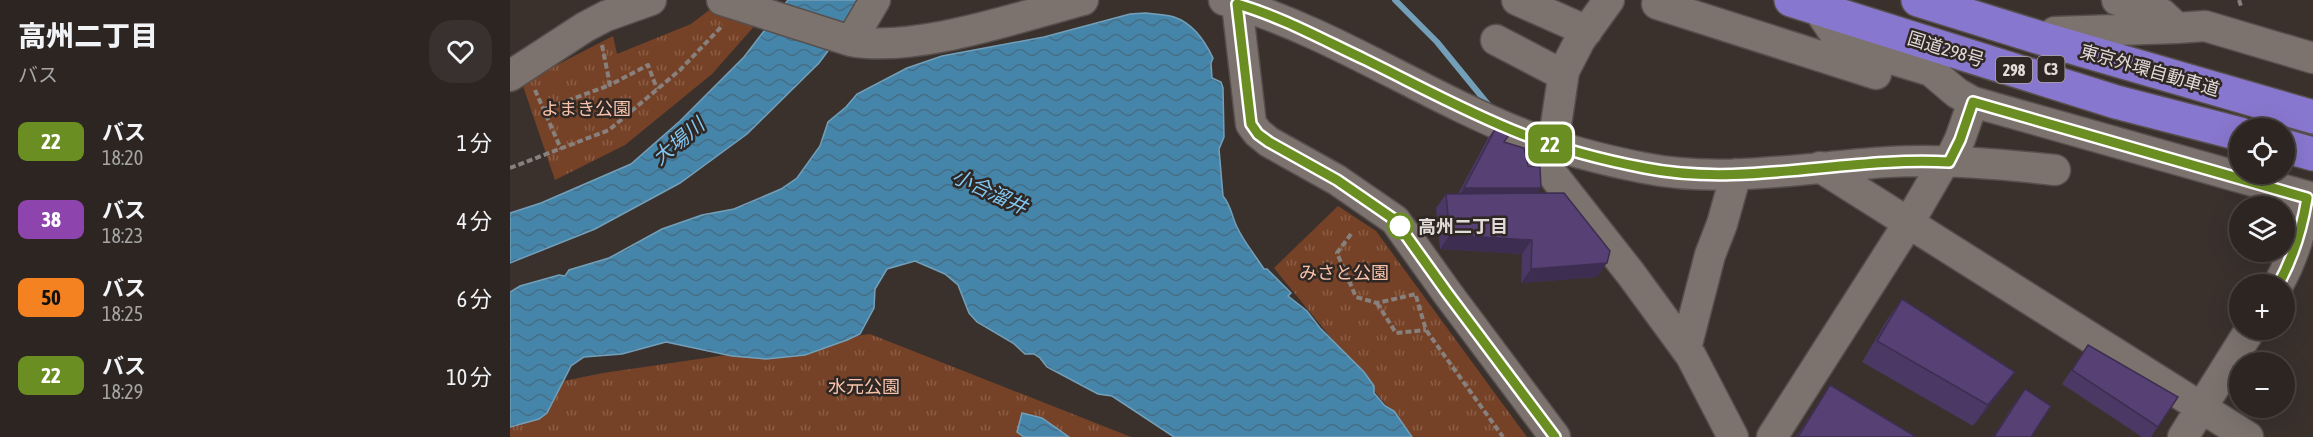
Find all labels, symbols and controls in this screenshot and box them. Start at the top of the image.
text: 高州二丁目 [18,20,158,52]
button: heart [429,20,492,83]
street label: 国道298号 [1905,27,1987,71]
street label: 東京外環自動車道 [2078,40,2222,100]
road number: C3 [2038,56,2064,82]
road number: 298 [1996,57,2032,83]
text: バス [18,63,58,86]
park label: よまき公園 [541,98,631,119]
water label: 大場川 [648,112,710,169]
map controls [2229,118,2295,418]
button: locate [2229,118,2295,184]
text: バス [102,119,146,145]
line badge: 22 [1523,124,1577,164]
text: 22 [41,129,61,153]
text: 1 分 [457,130,492,156]
text: 22 [1540,132,1560,156]
text: 18:20 [102,146,143,169]
water label: 小合溜井 [949,164,1033,219]
button: layers [2229,196,2295,262]
text: バス [102,197,146,223]
text: 38 [41,207,61,231]
text: 4 分 [457,208,492,234]
marker: 高州二丁目 [1387,213,1413,239]
place label: 高州二丁目 [1418,216,1508,237]
text: 18:23 [102,224,143,247]
park label: みさと公園 [1299,262,1389,283]
button: + [2229,274,2295,340]
text: バス [102,275,146,301]
text: 50 [41,285,61,309]
text: 6 分 [457,286,492,312]
text: 18:25 [102,302,143,325]
button: − [2229,352,2295,418]
text: バス [102,353,146,379]
text: 22 [41,363,61,387]
text: 10 分 [446,364,492,390]
park label: 水元公園 [828,376,900,397]
text: 18:29 [102,380,143,403]

